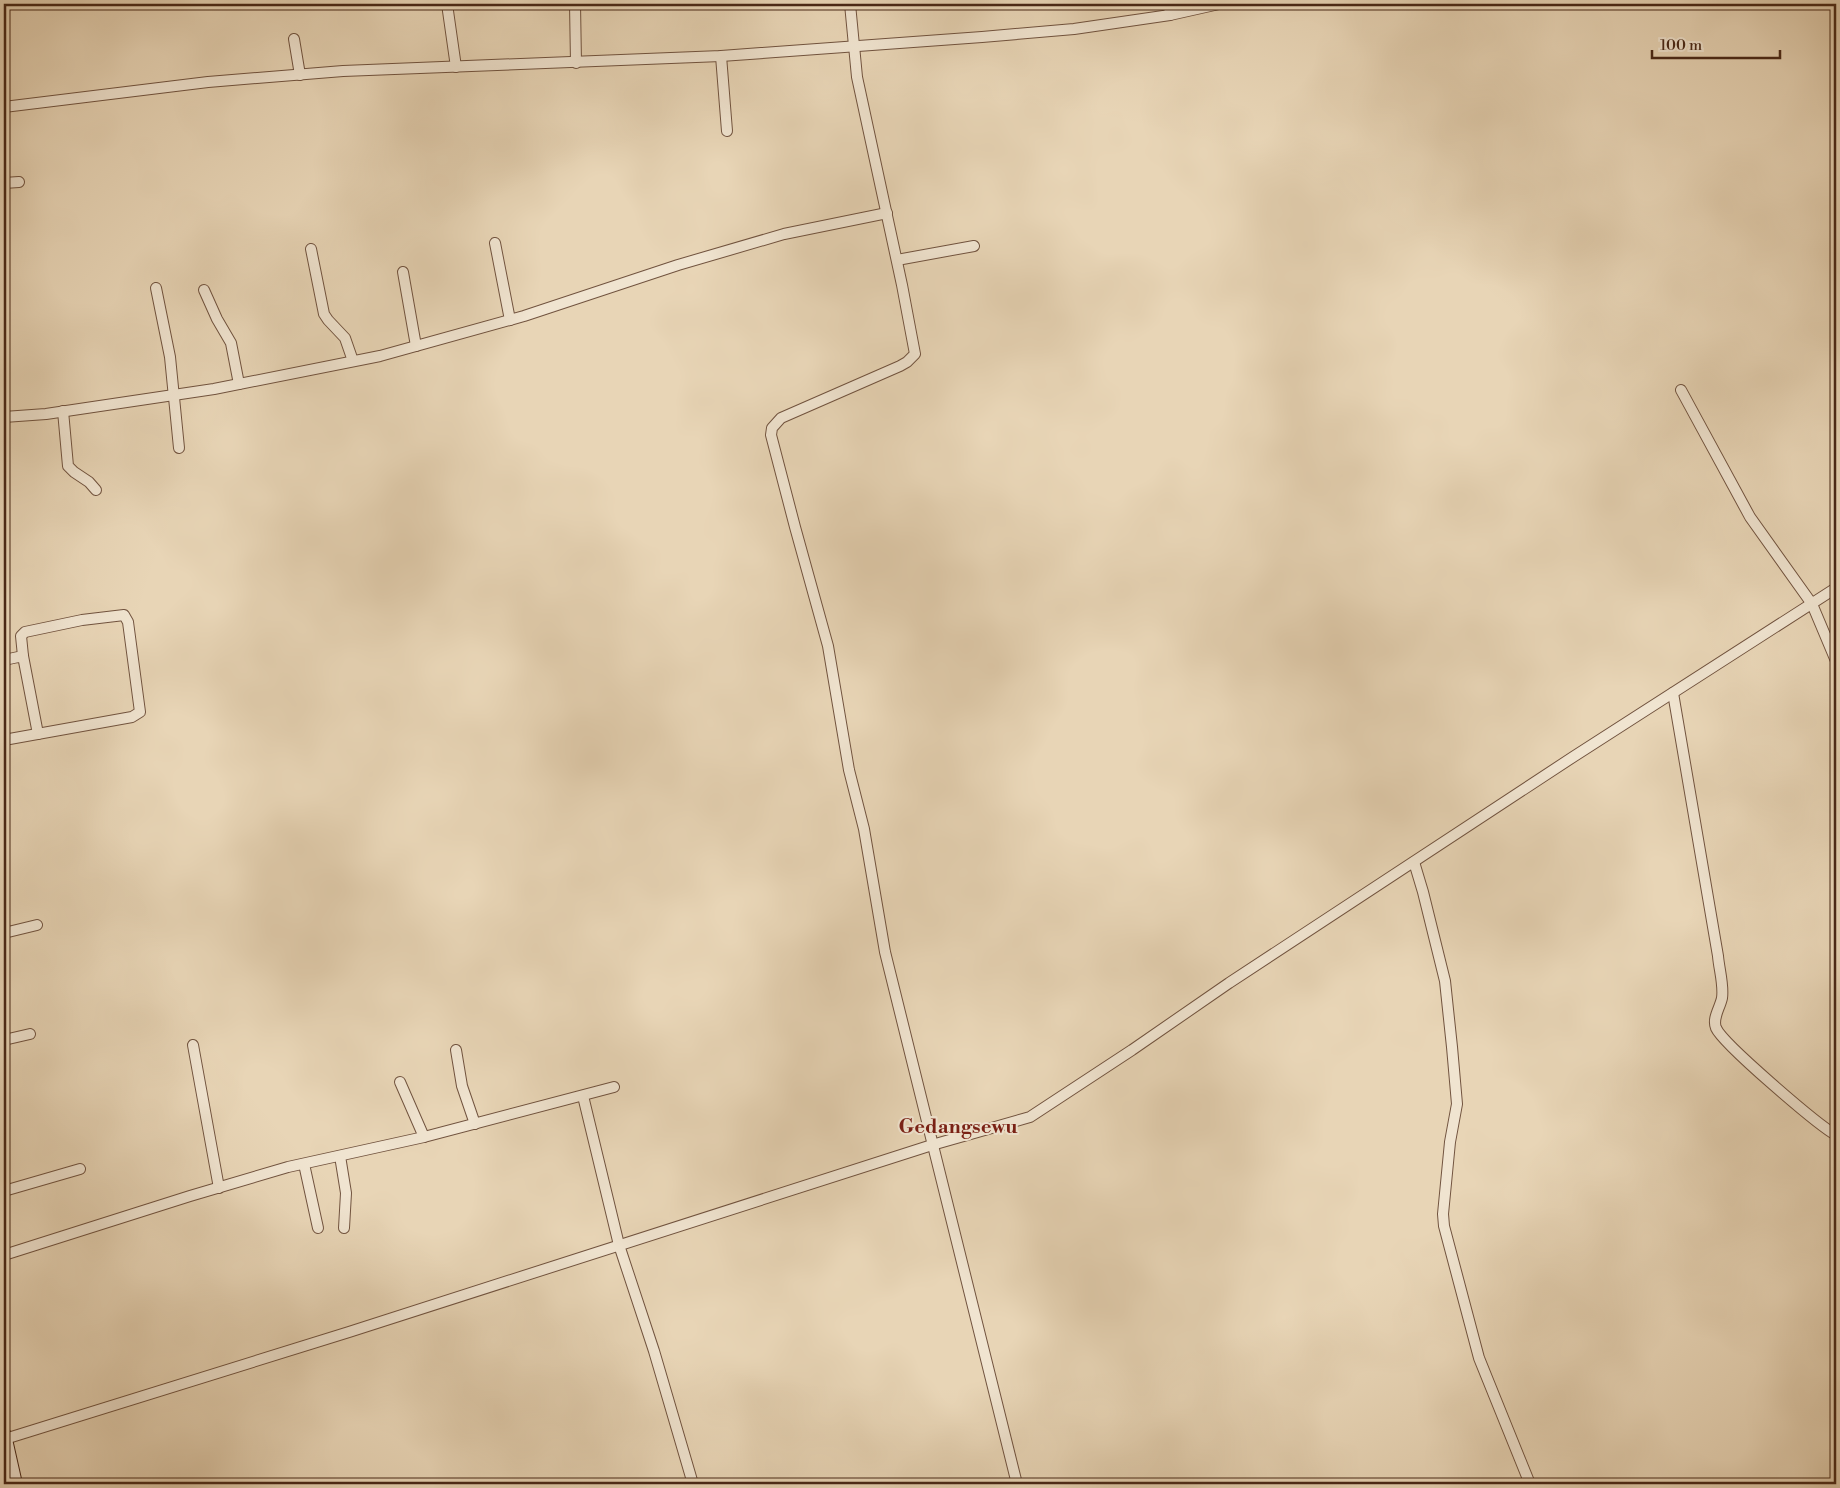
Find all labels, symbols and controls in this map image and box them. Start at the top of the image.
scale bar [1652,28,1780,60]
text: 100 m [1660,36,1702,55]
district label: Gedangsewu [899,1115,1018,1140]

